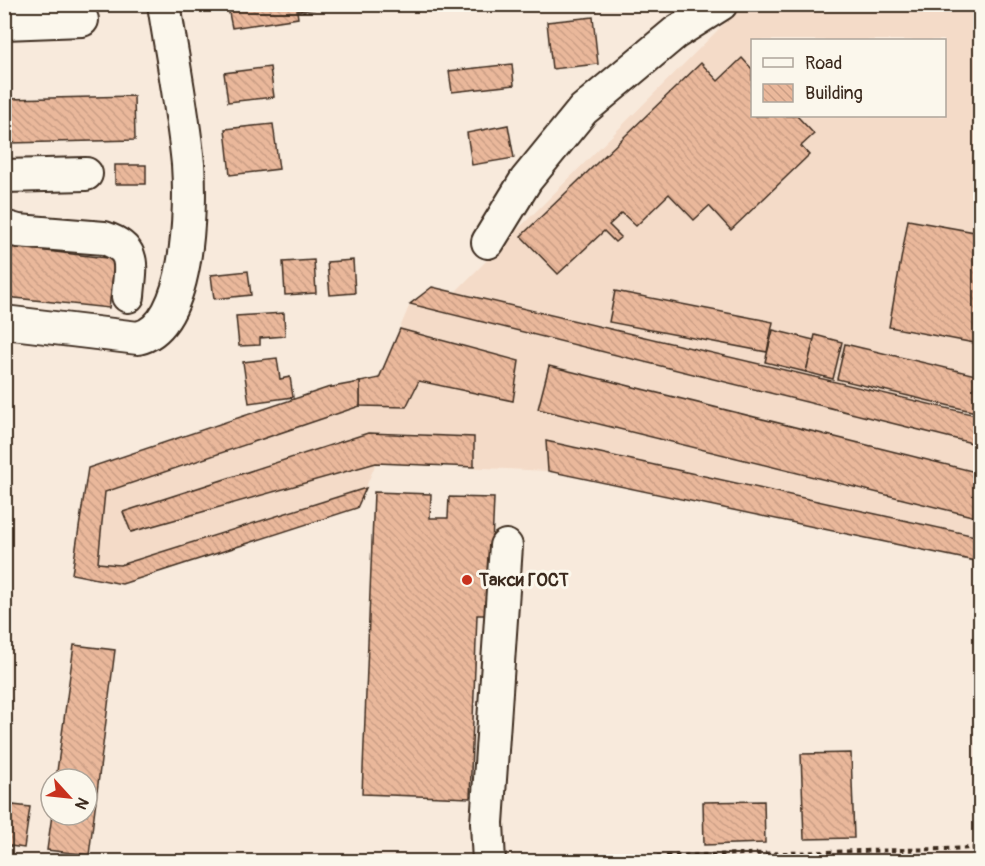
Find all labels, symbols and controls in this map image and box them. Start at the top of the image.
legend [751,39,946,117]
text: Road [805,52,842,75]
text: Building [805,82,863,105]
place label: Такси ГОСТ [478,569,569,592]
marker: Такси ГОСТ [460,573,474,587]
north arrow [39,767,99,827]
text: N [70,794,93,813]

